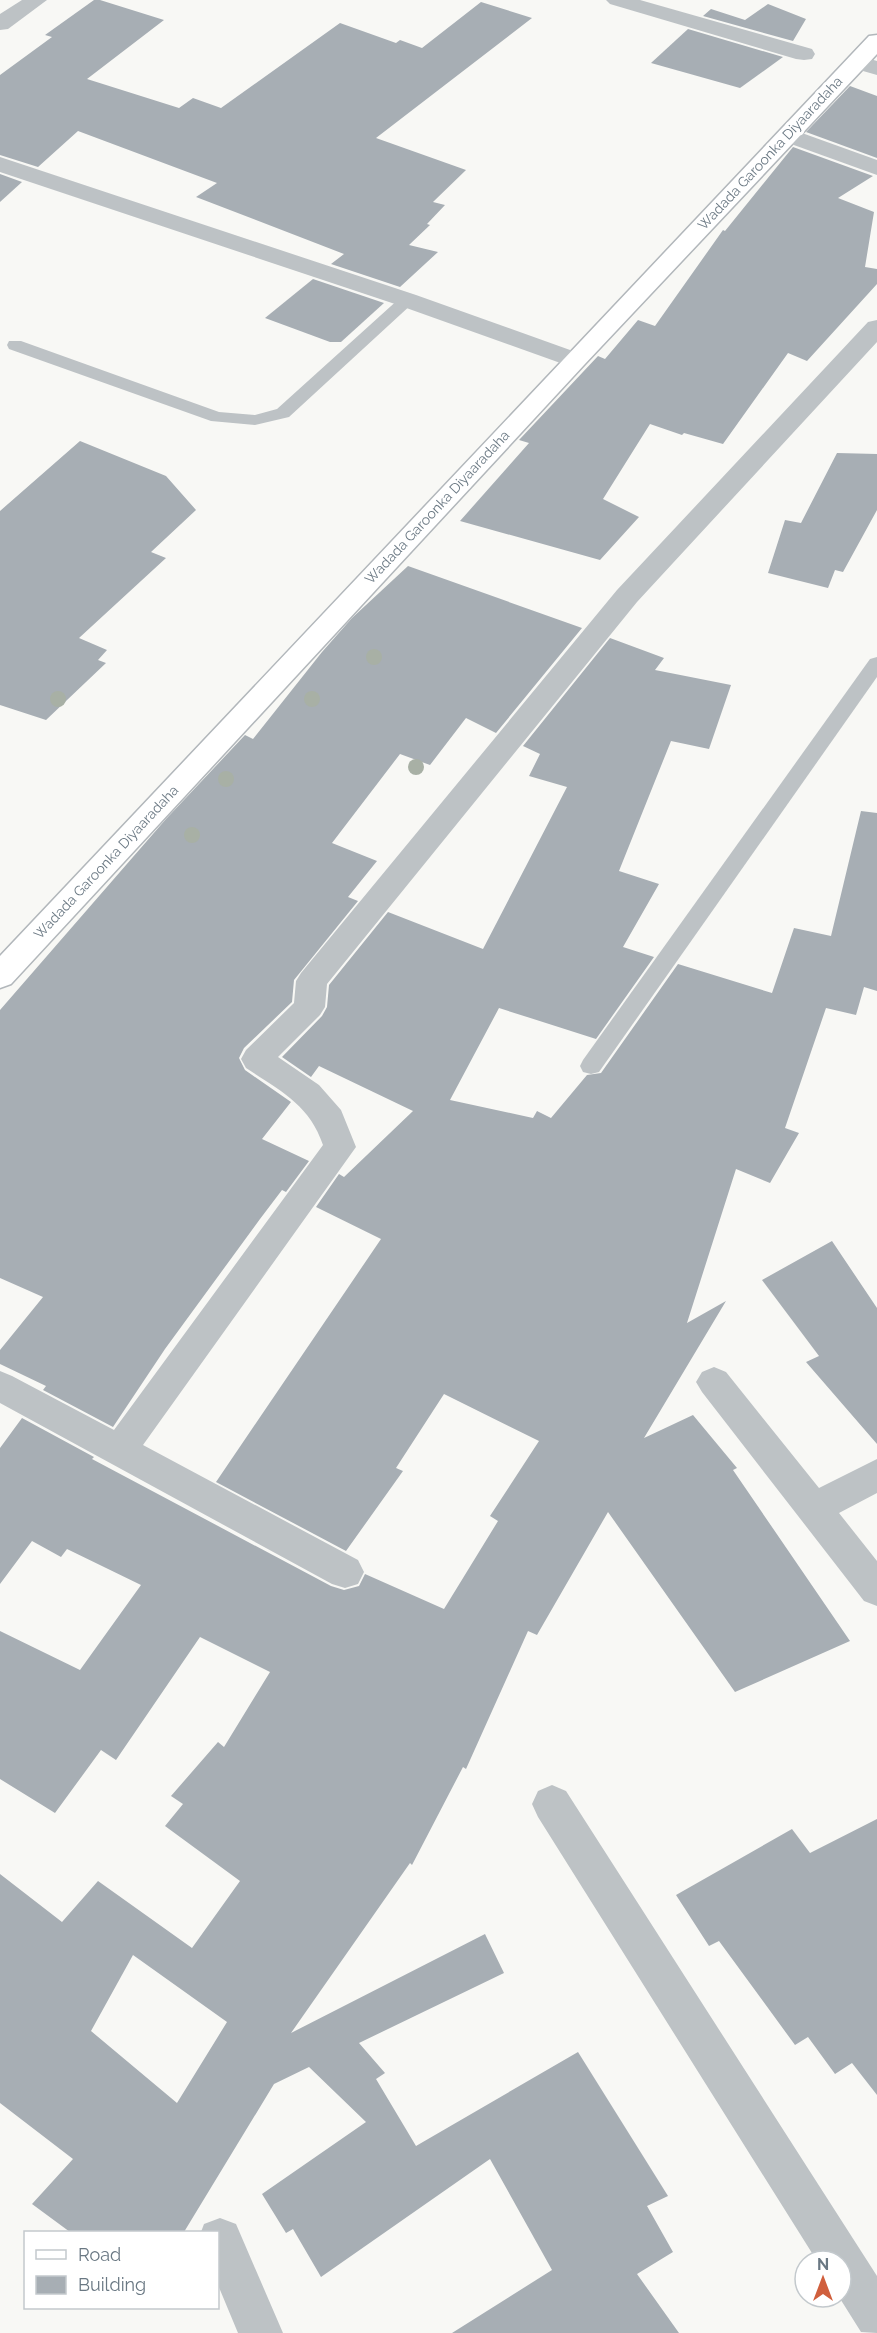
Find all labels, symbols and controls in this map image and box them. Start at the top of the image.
street label: Wadada Garoonka Diyaaradaha [695,73,845,233]
street label: Wadada Garoonka Diyaaradaha [362,427,512,587]
street label: Wadada Garoonka Diyaaradaha [31,782,181,942]
legend [24,2231,219,2309]
text: Road [78,2244,121,2265]
north arrow [793,2249,853,2309]
text: N [817,2255,829,2274]
text: Building [78,2274,146,2295]

